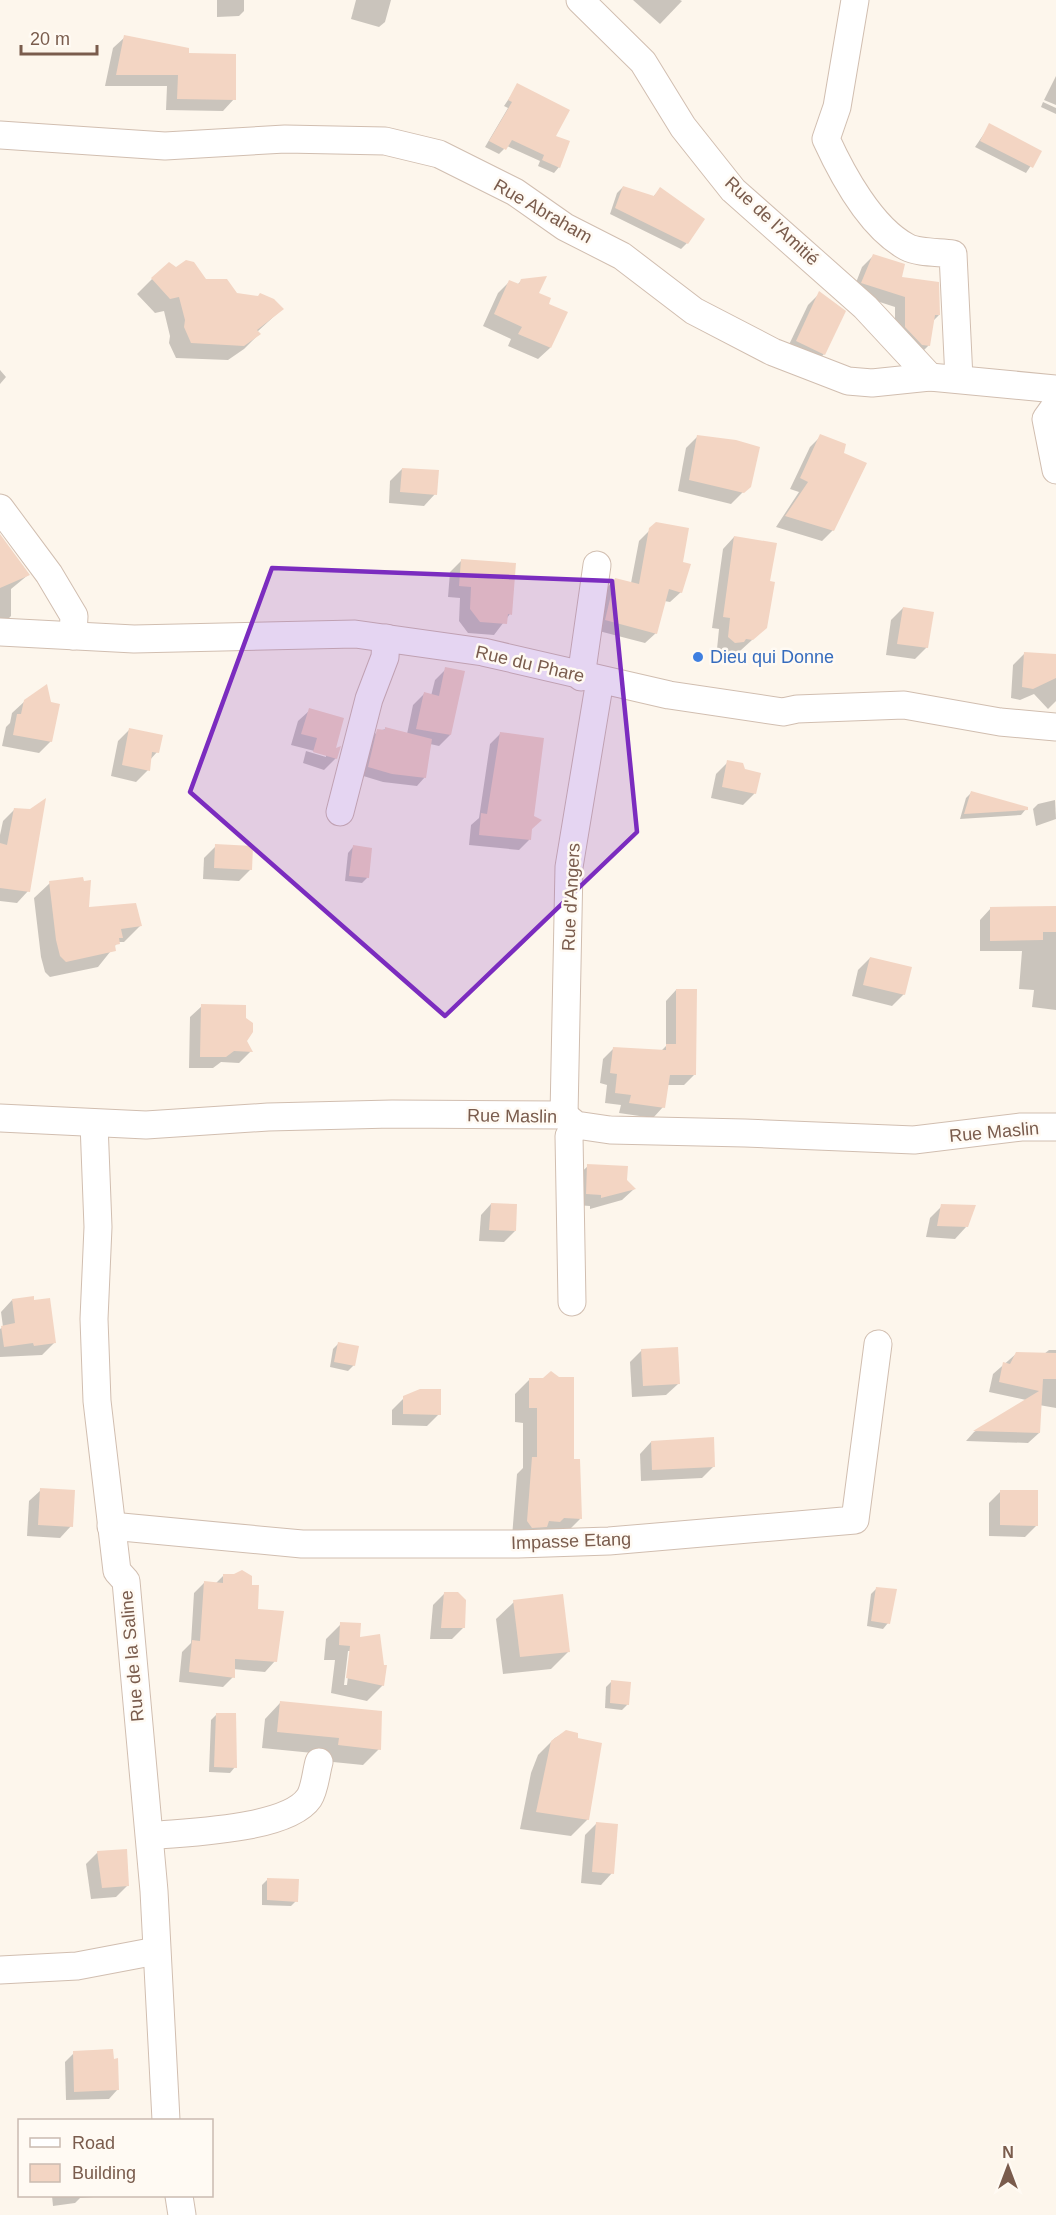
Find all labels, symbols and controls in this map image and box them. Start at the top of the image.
scale bar [21,18,98,56]
text: 20 m [30,29,70,49]
street label: Rue de l'Amitié [721,173,823,269]
street label: Rue Abraham [490,175,596,247]
street label: Rue du Phare [474,642,586,686]
place label: Dieu qui Donne [710,647,834,667]
marker: Dieu qui Donne [691,650,705,664]
street label: Rue d'Angers [558,842,584,952]
street label: Rue Maslin [467,1105,557,1127]
street label: Rue Maslin [948,1118,1040,1146]
street label: Impasse Etang [511,1529,631,1553]
street label: Rue de la Saline [116,1589,148,1723]
legend [18,2119,213,2197]
text: Road [72,2133,115,2153]
north arrow [978,2137,1038,2197]
text: N [1002,2144,1014,2161]
text: Building [72,2163,136,2183]

